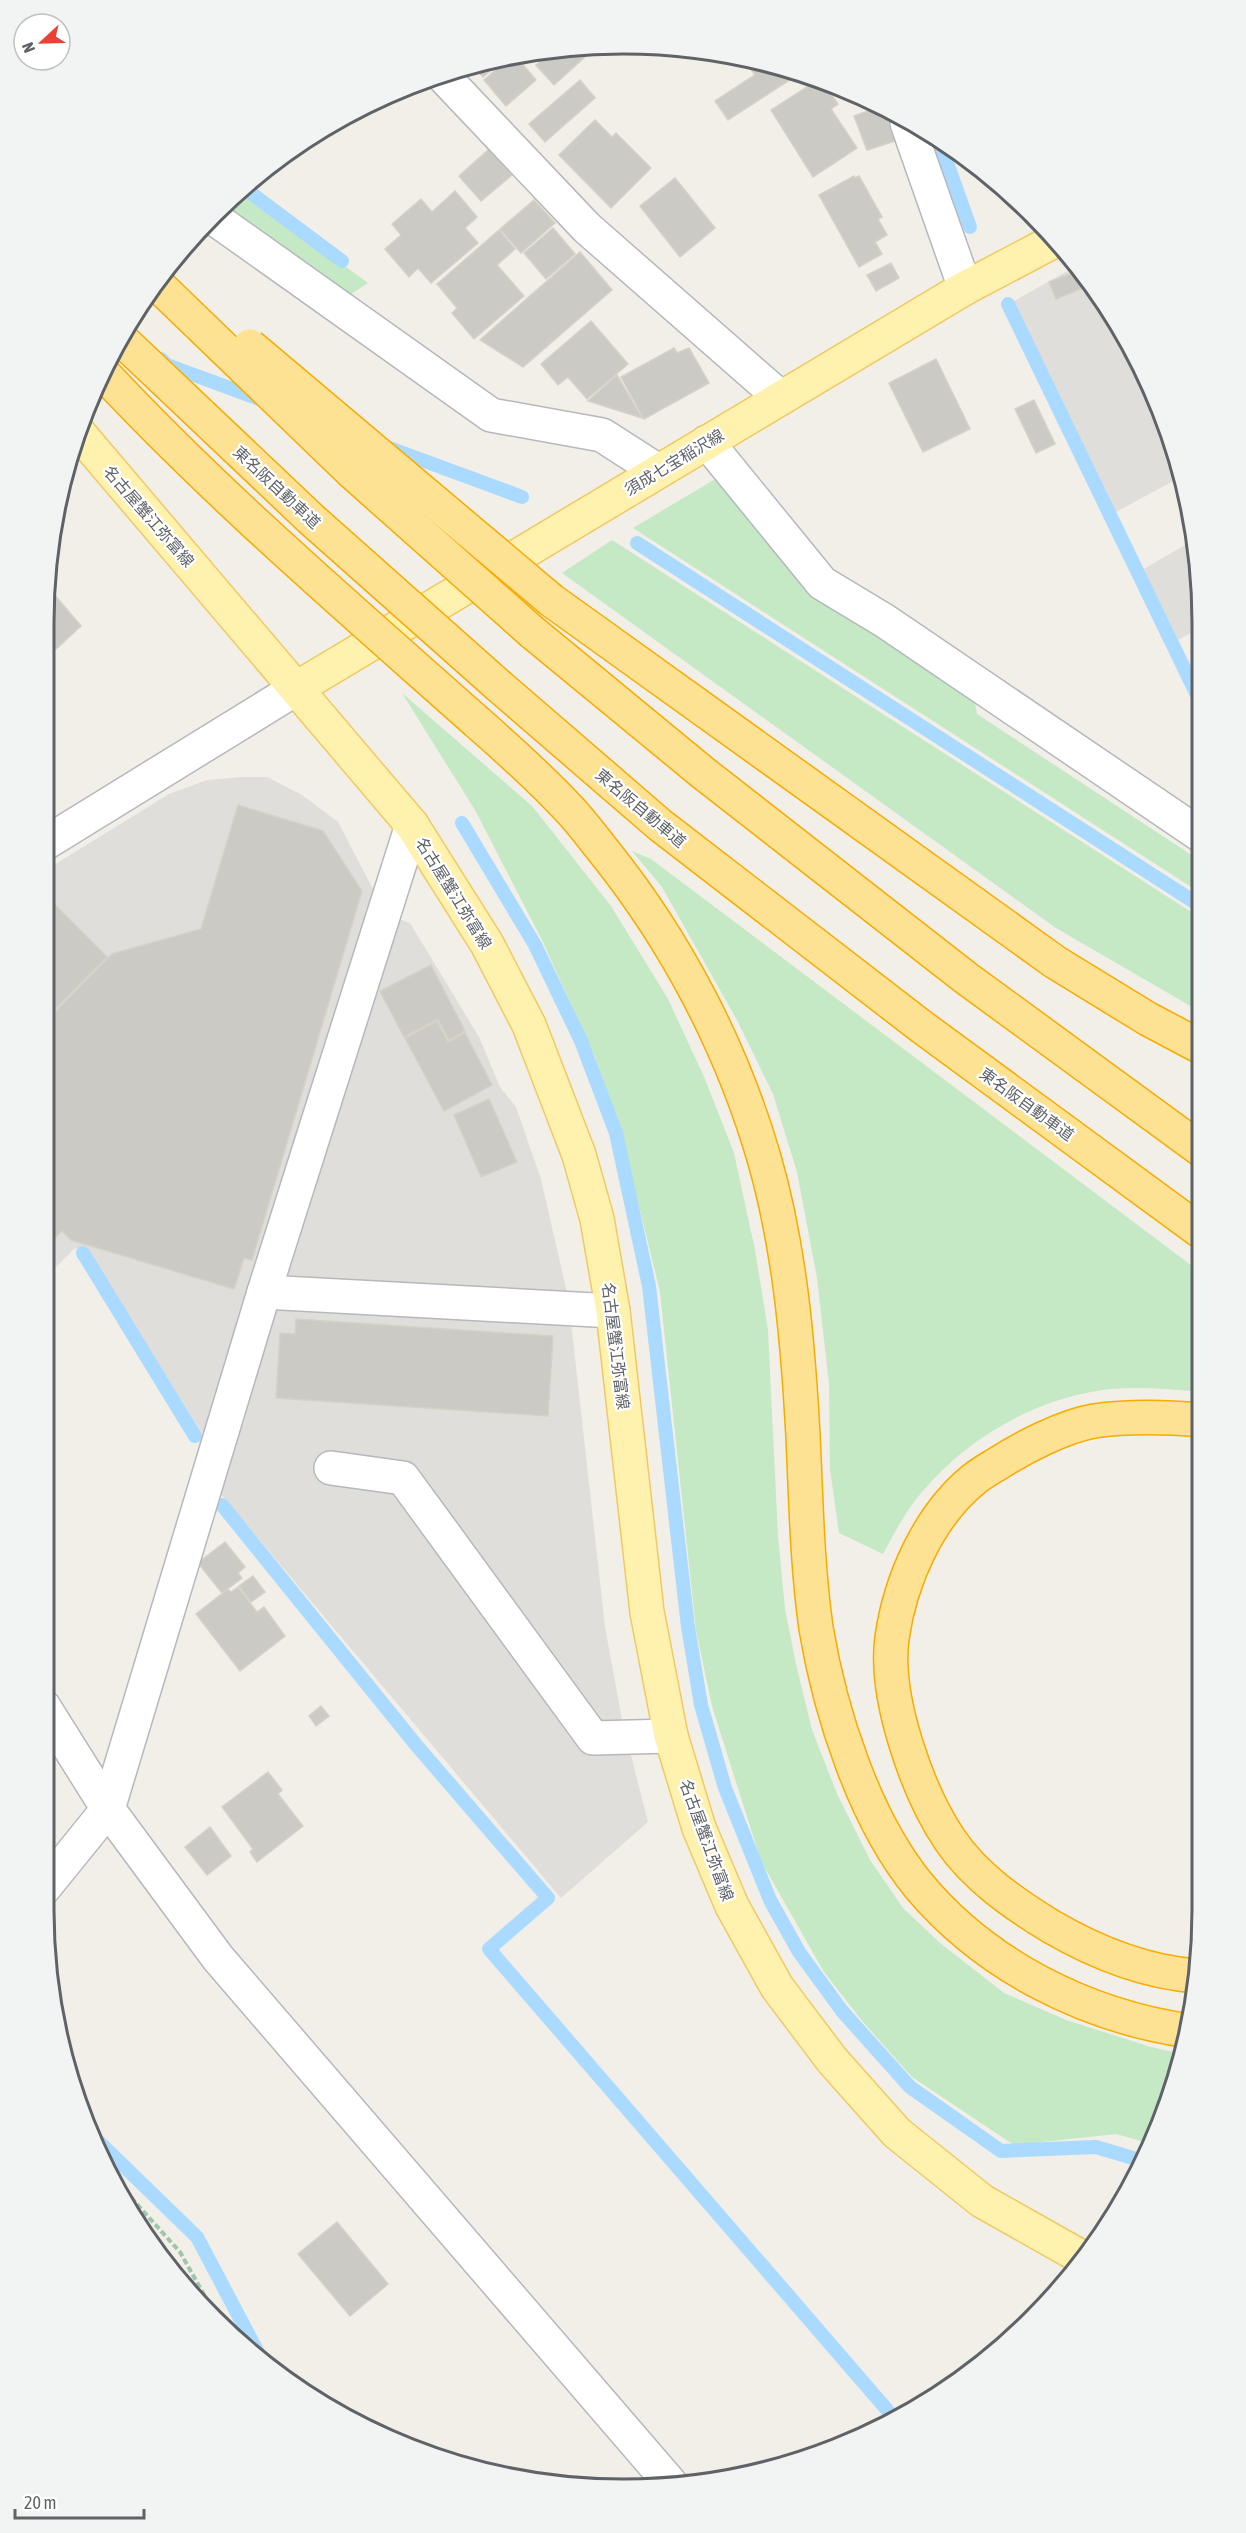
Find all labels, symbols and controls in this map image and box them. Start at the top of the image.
north arrow [12,12,72,72]
text: N [18,40,38,55]
street label: 須成七宝稲沢線 [621,425,727,499]
street label: 東名阪自動車道 [230,442,324,532]
street label: 名古屋蟹江弥富線 [100,462,198,570]
street label: 東名阪自動車道 [592,765,690,851]
street label: 名古屋蟹江弥富線 [412,834,496,952]
street label: 東名阪自動車道 [976,1064,1078,1144]
street label: 名古屋蟹江弥富線 [599,1281,633,1411]
street label: 名古屋蟹江弥富線 [677,1777,737,1903]
scale bar [15,2482,144,2520]
text: 20 m [24,2492,56,2513]

